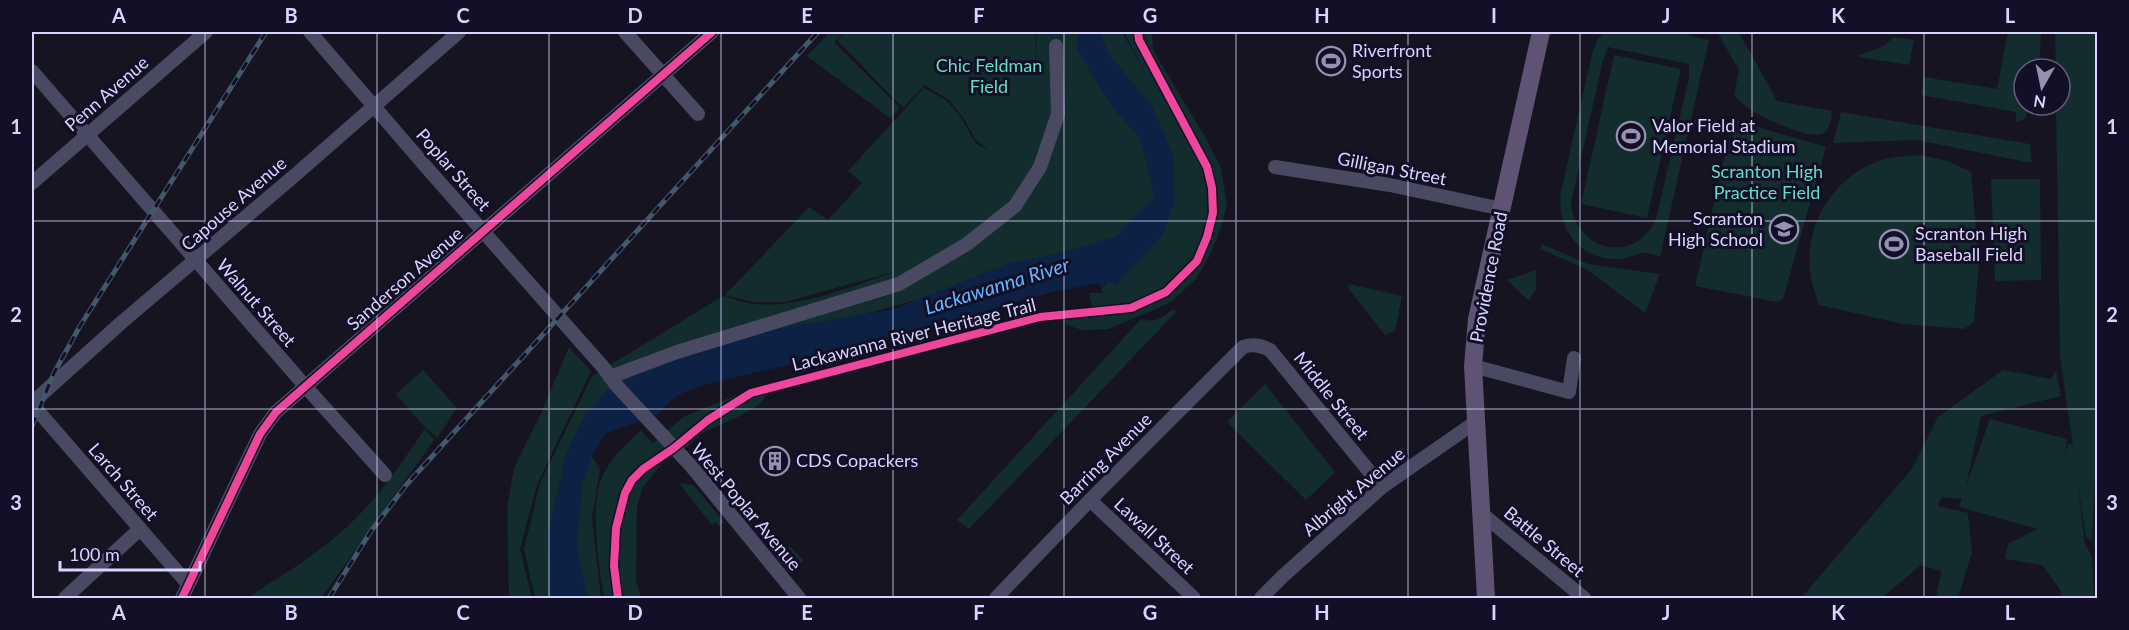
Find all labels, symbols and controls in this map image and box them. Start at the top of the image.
text: A [111,3,126,27]
text: B [284,3,298,27]
text: C [456,3,470,27]
text: D [627,3,643,27]
text: E [801,3,813,27]
text: F [973,3,985,27]
text: G [1143,3,1157,27]
text: H [1314,3,1330,27]
text: I [1491,3,1497,27]
text: J [1662,3,1670,27]
text: K [1831,3,1845,27]
text: L [2005,3,2016,27]
place label: Riverfront Sports [1352,39,1432,82]
sports icon: Riverfront Sports [1315,45,1347,77]
street label: Penn Avenue [60,51,153,136]
park label: Chic Feldman Field [936,54,1042,97]
north arrow [2012,57,2072,117]
text: N [2032,92,2047,113]
text: 1 [10,114,22,138]
place label: Valor Field at Memorial Stadium [1652,114,1796,157]
text: 1 [2106,114,2118,138]
sports icon: Valor Field at Memorial Stadium [1615,120,1647,152]
street label: Poplar Street [412,124,496,215]
street label: Gilligan Street [1336,147,1449,189]
street label: Capouse Avenue [176,152,290,255]
park label: Scranton High Practice Field [1711,160,1823,203]
place label: Scranton High School [1668,207,1763,250]
street label: Providence Road [1465,210,1511,344]
school or university icon: Scranton High School [1768,213,1800,245]
street label: Sanderson Avenue [342,222,467,335]
place label: Scranton High Baseball Field [1915,222,2027,265]
sports icon: Scranton High Baseball Field [1878,228,1910,260]
water label: Lackawanna River [921,251,1073,318]
street label: Walnut Street [213,254,301,351]
street label: Lackawanna River Heritage Trail [789,293,1038,375]
text: 2 [10,302,22,326]
text: 2 [2106,302,2118,326]
street label: Middle Street [1290,347,1374,444]
street label: Barring Avenue [1055,408,1156,509]
street label: Larch Street [84,438,164,525]
street label: West Poplar Avenue [687,438,806,575]
street label: Albright Avenue [1298,442,1409,540]
building icon: CDS Copackers [759,445,791,477]
place label: CDS Copackers [796,449,918,471]
text: 3 [10,490,22,514]
text: 3 [2106,490,2118,514]
street label: Lawall Street [1110,493,1200,578]
street label: Battle Street [1500,501,1590,582]
scale bar [60,534,200,572]
text: 100 m [69,543,120,565]
text: A [111,600,126,624]
text: B [284,600,298,624]
text: C [456,600,470,624]
text: D [627,600,643,624]
text: E [801,600,813,624]
text: F [973,600,985,624]
text: G [1143,600,1157,624]
text: H [1314,600,1330,624]
text: I [1491,600,1497,624]
text: J [1662,600,1670,624]
text: K [1831,600,1845,624]
text: L [2005,600,2016,624]

